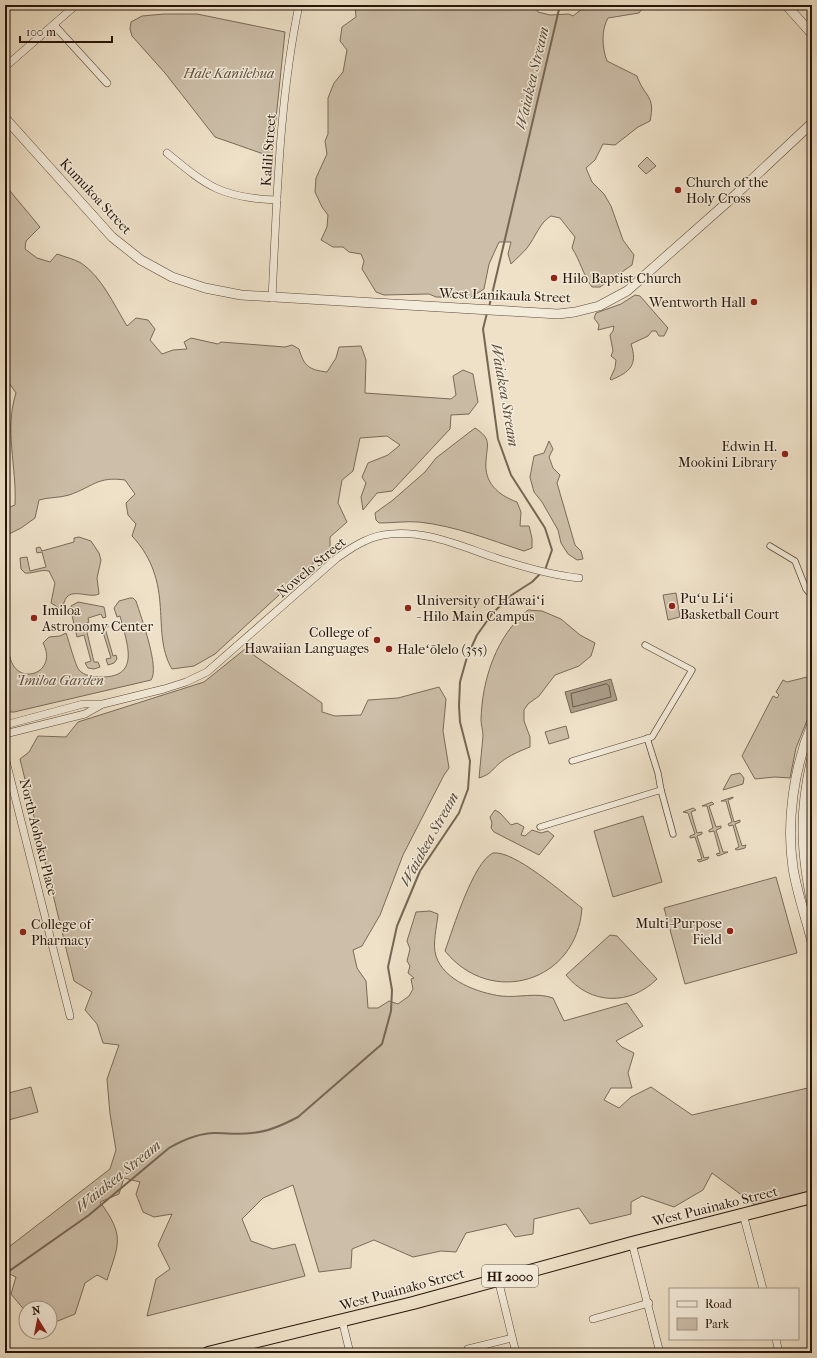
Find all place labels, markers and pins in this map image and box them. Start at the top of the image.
place label: Church of the Holy Cross [686,174,768,207]
marker: Church of the Holy Cross [673,185,683,195]
place label: Hilo Baptist Church [562,270,682,287]
marker: Hilo Baptist Church [549,273,559,283]
place label: Wentworth Hall [648,294,746,311]
marker: Wentworth Hall [749,297,759,307]
place label: Edwin H. Mookini Library [678,438,778,471]
marker: Edwin H. Mookini Library [780,449,790,459]
place label: Puʻu Liʻi Basketball Court [680,590,780,623]
place label: University of Hawaiʻi - Hilo Main Campus [416,592,545,625]
marker: Puʻu Liʻi Basketball Court [667,601,677,611]
place label: Imiloa Astronomy Center [41,602,153,635]
marker: University of Hawaiʻi - Hilo Main Campus [403,603,413,613]
marker: Imiloa Astronomy Center [29,613,39,623]
place label: College of Hawaiian Languages [244,624,372,657]
marker: College of Hawaiian Languages [372,635,382,645]
place label: Haleʻōlelo (355) [397,641,487,658]
marker: Haleʻōlelo (355) [384,644,394,654]
place label: Multi-Purpose Field [635,915,722,948]
place label: College of Pharmacy [31,916,94,949]
marker: Multi-Purpose Field [725,926,735,936]
marker: College of Pharmacy [18,927,28,937]

